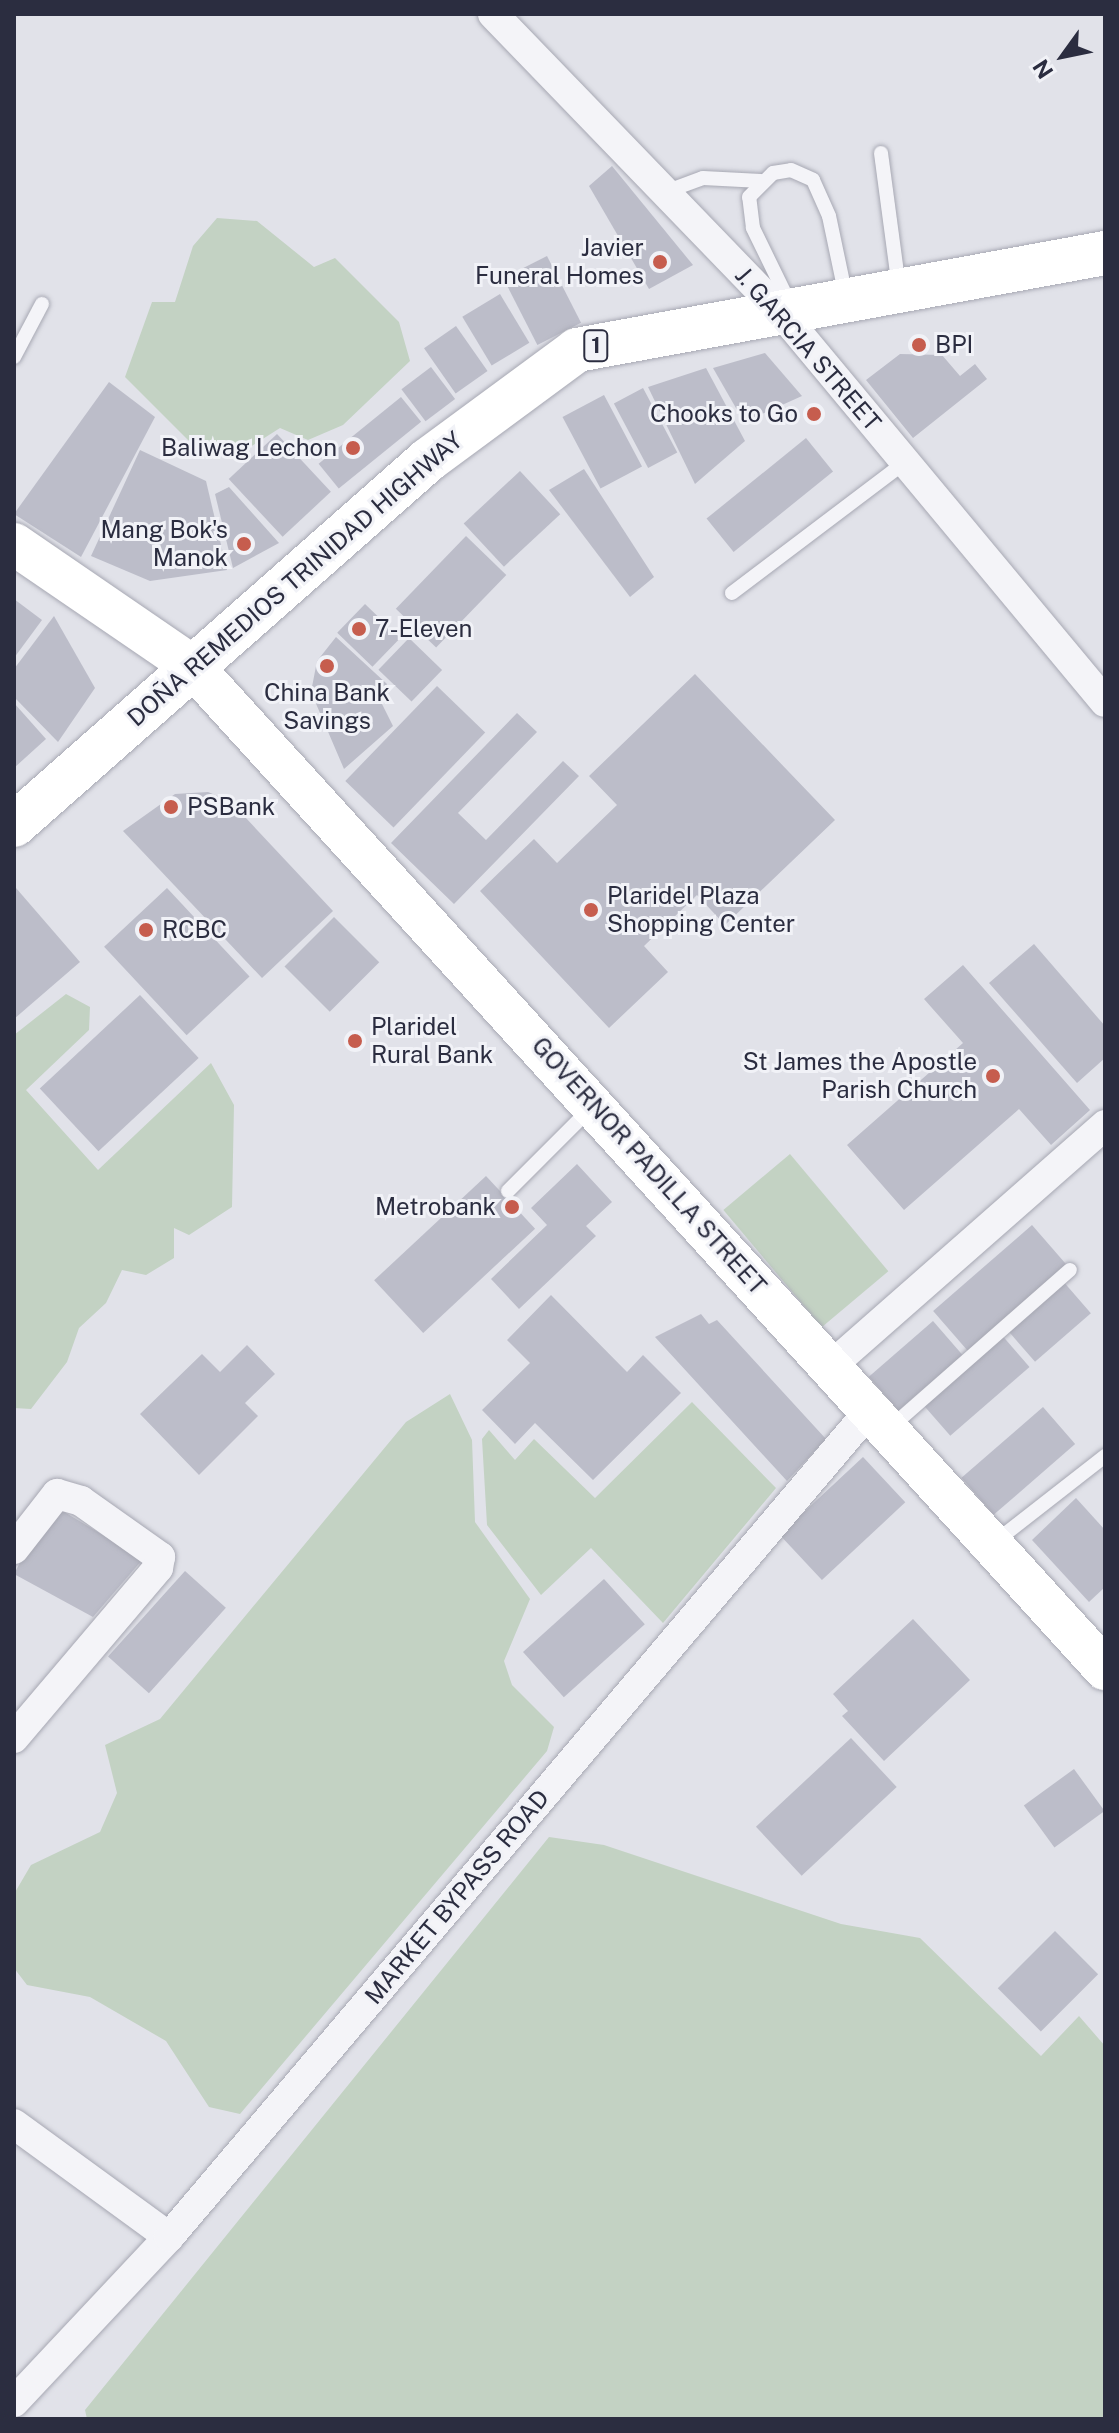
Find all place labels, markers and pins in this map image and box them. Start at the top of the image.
place label: Javier Funeral Homes [475,234,644,290]
marker: Javier Funeral Homes [651,253,669,271]
place label: BPI [935,331,973,359]
marker: BPI [910,336,928,354]
place label: Chooks to Go [650,400,798,428]
marker: Chooks to Go [805,405,823,423]
place label: Baliwag Lechon [161,434,337,462]
marker: Baliwag Lechon [344,439,362,457]
place label: Mang Bok's Manok [100,516,228,572]
marker: Mang Bok's Manok [235,535,253,553]
place label: 7-Eleven [375,615,472,643]
marker: 7-Eleven [350,620,368,638]
marker: China Bank Savings [318,657,336,675]
place label: China Bank Savings [264,679,390,735]
place label: PSBank [187,793,275,821]
marker: PSBank [162,798,180,816]
place label: Plaridel Plaza Shopping Center [607,882,795,938]
marker: Plaridel Plaza Shopping Center [582,901,600,919]
place label: RCBC [162,916,227,944]
marker: RCBC [137,921,155,939]
place label: Plaridel Rural Bank [371,1013,493,1069]
marker: Plaridel Rural Bank [346,1032,364,1050]
place label: St James the Apostle Parish Church [742,1048,977,1104]
marker: St James the Apostle Parish Church [984,1067,1002,1085]
place label: Metrobank [375,1193,496,1221]
marker: Metrobank [503,1198,521,1216]

